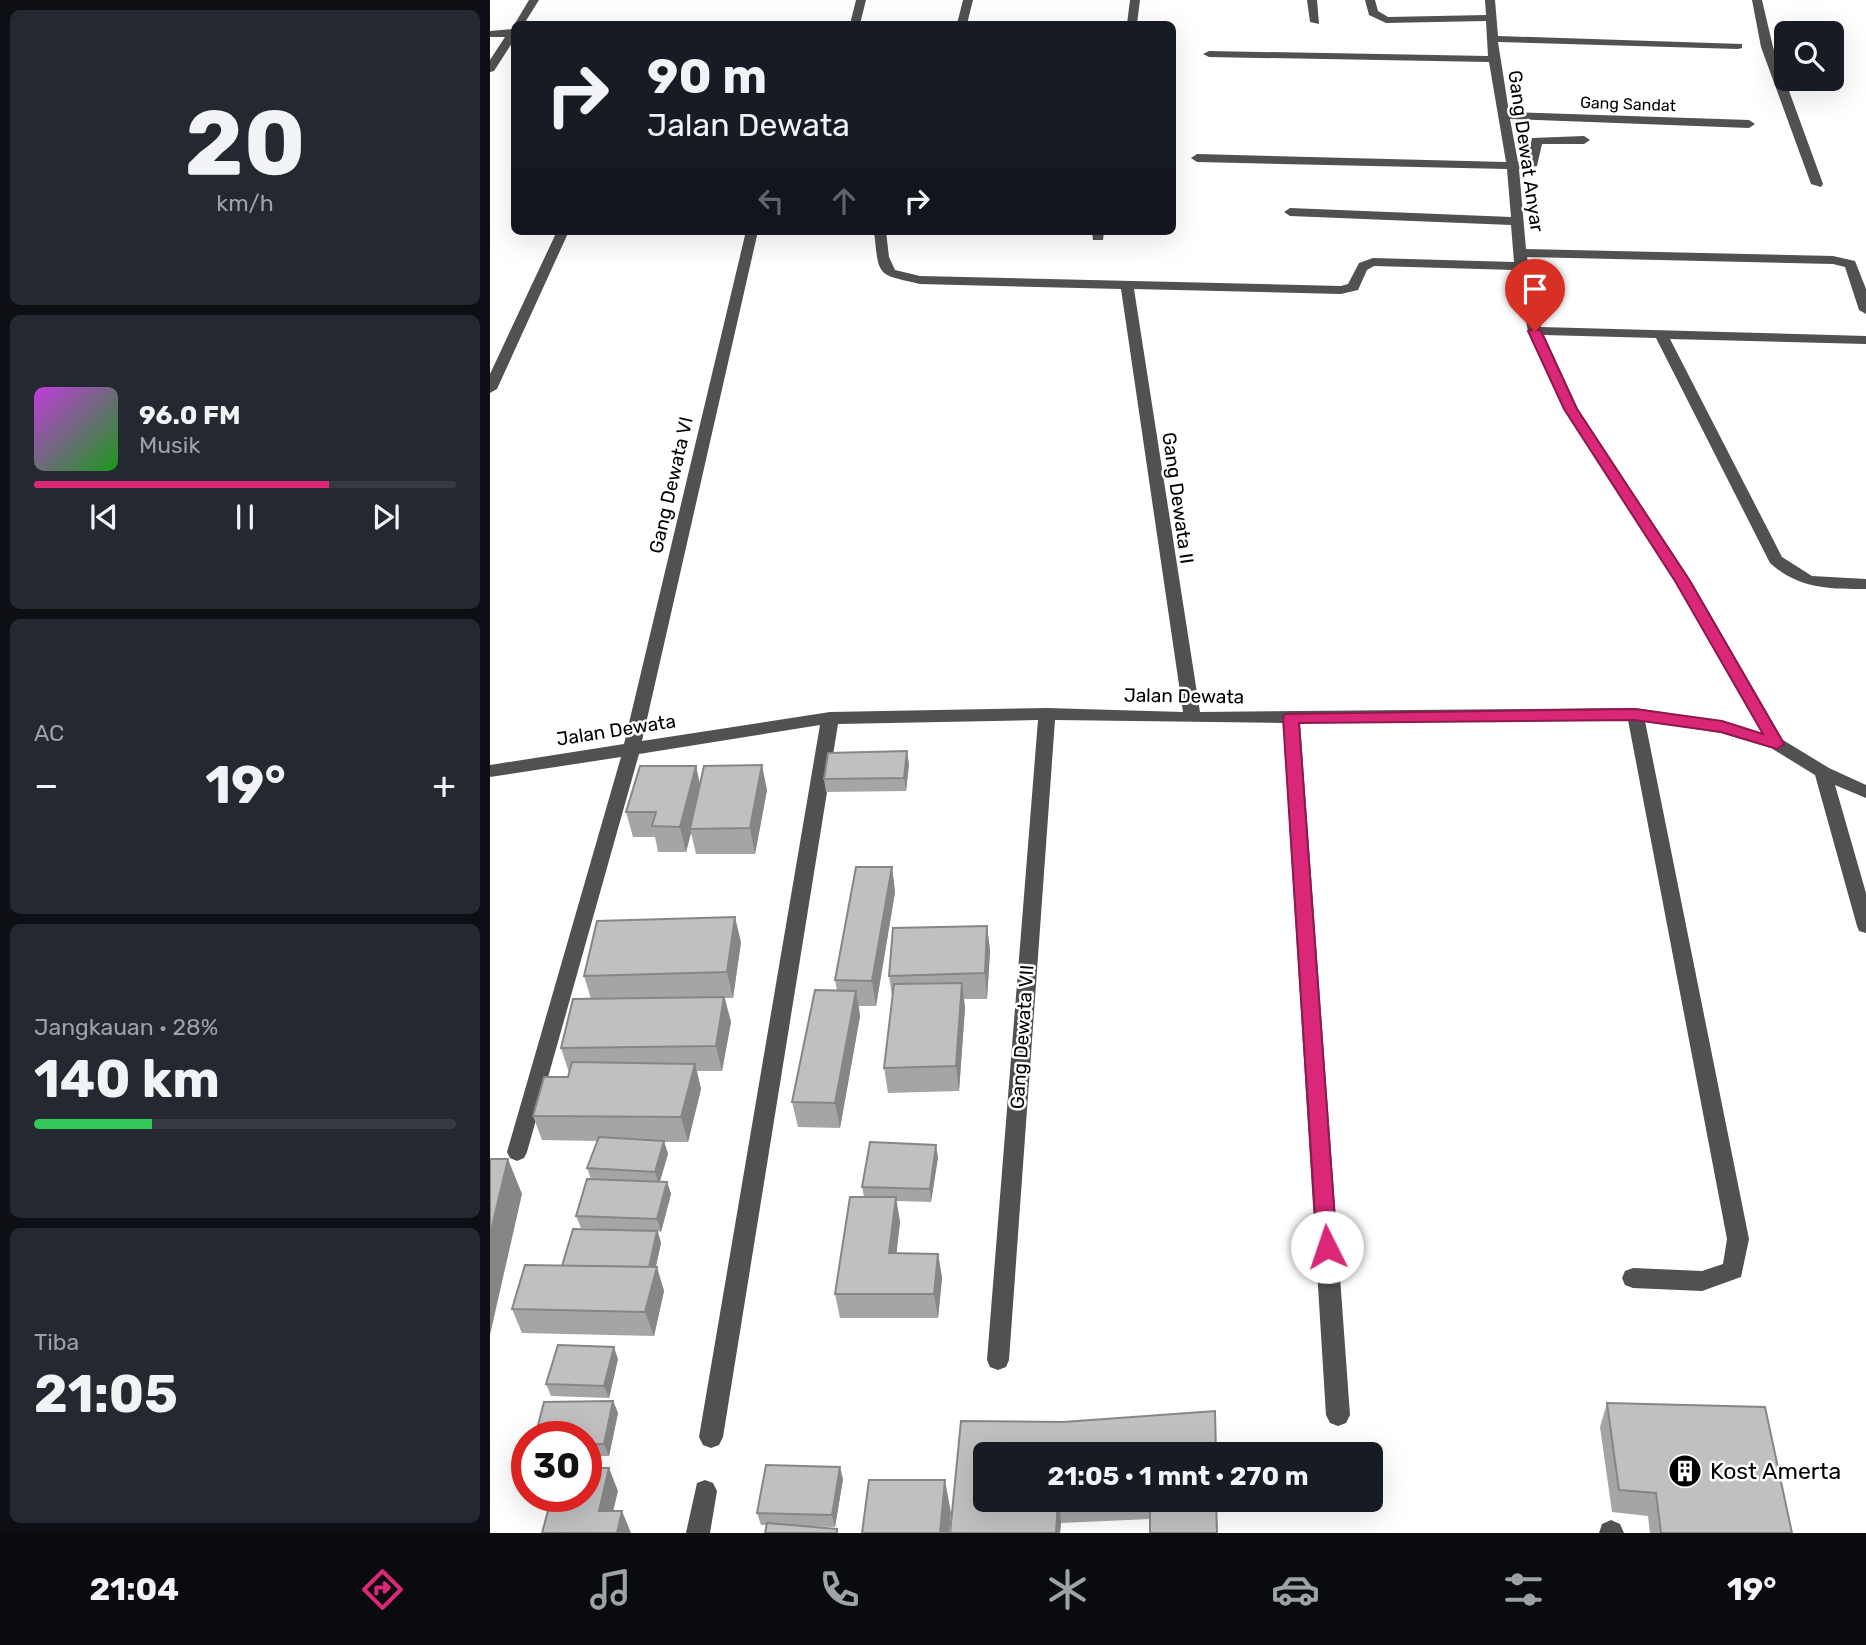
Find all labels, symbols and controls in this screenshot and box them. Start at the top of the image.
map controls [1774,21,1844,91]
button: search [1774,21,1844,91]
text: 90 m [647,47,767,105]
icon: right [532,49,623,140]
street label: Gang Dewat Anyar [1503,69,1549,234]
text: 20 [184,89,306,197]
street label: Gang Sandat [1580,93,1676,115]
text: Jalan Dewata [647,106,850,144]
icon: left [752,182,790,220]
icon: ahead [825,182,863,220]
icon: right [898,182,936,220]
text: km/h [216,189,274,217]
pin [1505,259,1565,331]
icon: arrive [1516,270,1554,308]
text: 96.0 FM [139,400,241,431]
street label: Gang Dewata VI [644,414,698,556]
text: Musik [139,431,200,459]
street label: Gang Dewata II [1157,431,1199,565]
icon: previous [85,498,123,536]
icon: pause [226,498,264,536]
icon: next [367,498,405,536]
street label: Jalan Dewata [1124,683,1244,709]
street label: Jalan Dewata [555,709,677,751]
text: AC [34,719,64,747]
text: 19° [205,754,286,816]
text: − [34,762,59,808]
text: + [432,762,456,808]
street label: Gang Dewata VII [1005,964,1039,1110]
text: Jangkauan · 28% [34,1013,218,1041]
text: 140 km [34,1048,220,1110]
position arrow [1290,1210,1364,1284]
text: Tiba [34,1328,79,1356]
text: 21:05 [34,1363,178,1425]
speed limit sign: 30 [511,1421,602,1512]
building icon: Kost Amerta [1666,1452,1704,1490]
place label: Kost Amerta [1710,1457,1841,1485]
text: 21:05 · 1 mnt · 270 m [1047,1461,1309,1492]
icon: directions [358,1565,407,1614]
icon: music [586,1565,635,1614]
icon: phone [815,1565,864,1614]
icon: climate [1043,1565,1092,1614]
icon: car [1271,1565,1320,1614]
icon: filters [1499,1565,1548,1614]
text: 21:04 [90,1570,179,1608]
text: 19° [1727,1570,1776,1608]

